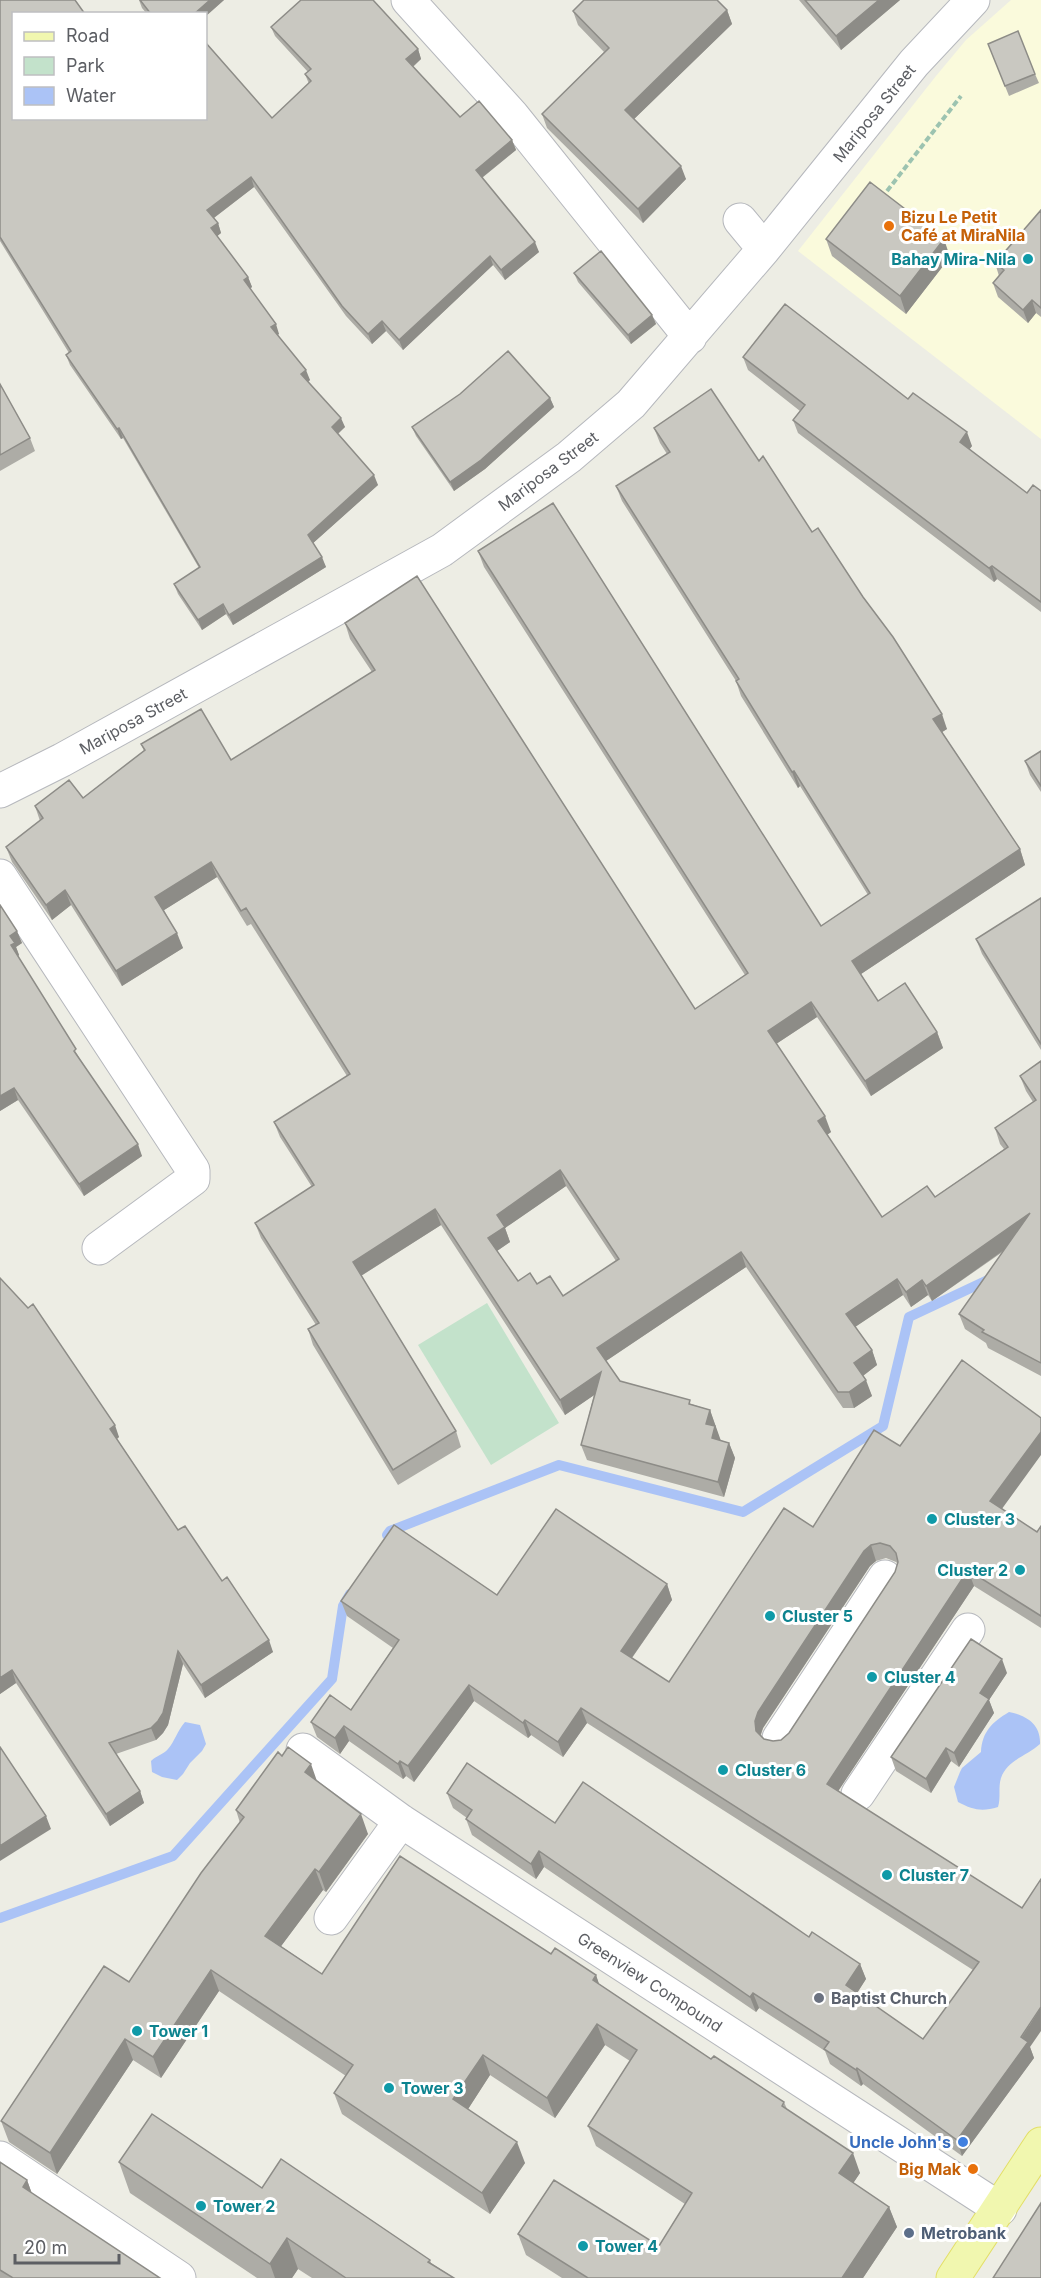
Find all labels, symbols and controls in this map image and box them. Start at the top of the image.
legend [12,12,207,120]
text: Road [66,25,109,46]
text: Park [66,55,105,76]
street label: Mariposa Street [828,60,920,166]
text: Water [66,85,116,106]
place label: Bizu Le Petit Café at MiraNila [901,207,1025,245]
marker: Bizu Le Petit Café at MiraNila [882,219,896,233]
place label: Bahay Mira-Nila [891,249,1016,269]
marker: Bahay Mira-Nila [1021,252,1035,266]
street label: Mariposa Street [494,427,602,515]
street label: Mariposa Street [76,683,190,759]
place label: Cluster 3 [944,1509,1015,1529]
marker: Cluster 3 [925,1512,939,1526]
place label: Cluster 2 [937,1560,1008,1580]
marker: Cluster 2 [1013,1563,1027,1577]
place label: Cluster 5 [782,1606,853,1626]
marker: Cluster 5 [763,1609,777,1623]
place label: Cluster 4 [884,1667,956,1687]
marker: Cluster 4 [865,1670,879,1684]
place label: Cluster 6 [735,1760,806,1780]
marker: Cluster 6 [716,1763,730,1777]
place label: Cluster 7 [899,1865,969,1885]
marker: Cluster 7 [880,1868,894,1882]
street label: Greenview Compound [574,1928,726,2036]
place label: Baptist Church [831,1988,947,2008]
marker: Baptist Church [812,1991,826,2005]
place label: Tower 1 [149,2021,208,2041]
marker: Tower 1 [130,2024,144,2038]
place label: Tower 3 [401,2078,464,2098]
marker: Tower 3 [382,2081,396,2095]
place label: Uncle John's [849,2132,951,2152]
marker: Uncle John's [956,2135,970,2149]
place label: Big Mak [899,2159,962,2179]
marker: Big Mak [966,2162,980,2176]
place label: Tower 2 [213,2196,275,2216]
marker: Tower 2 [194,2199,208,2213]
place label: Metrobank [921,2223,1007,2243]
marker: Metrobank [902,2226,916,2240]
scale bar [15,2227,118,2265]
place label: Tower 4 [595,2236,658,2256]
text: 20 m [24,2237,67,2258]
marker: Tower 4 [576,2239,590,2253]

